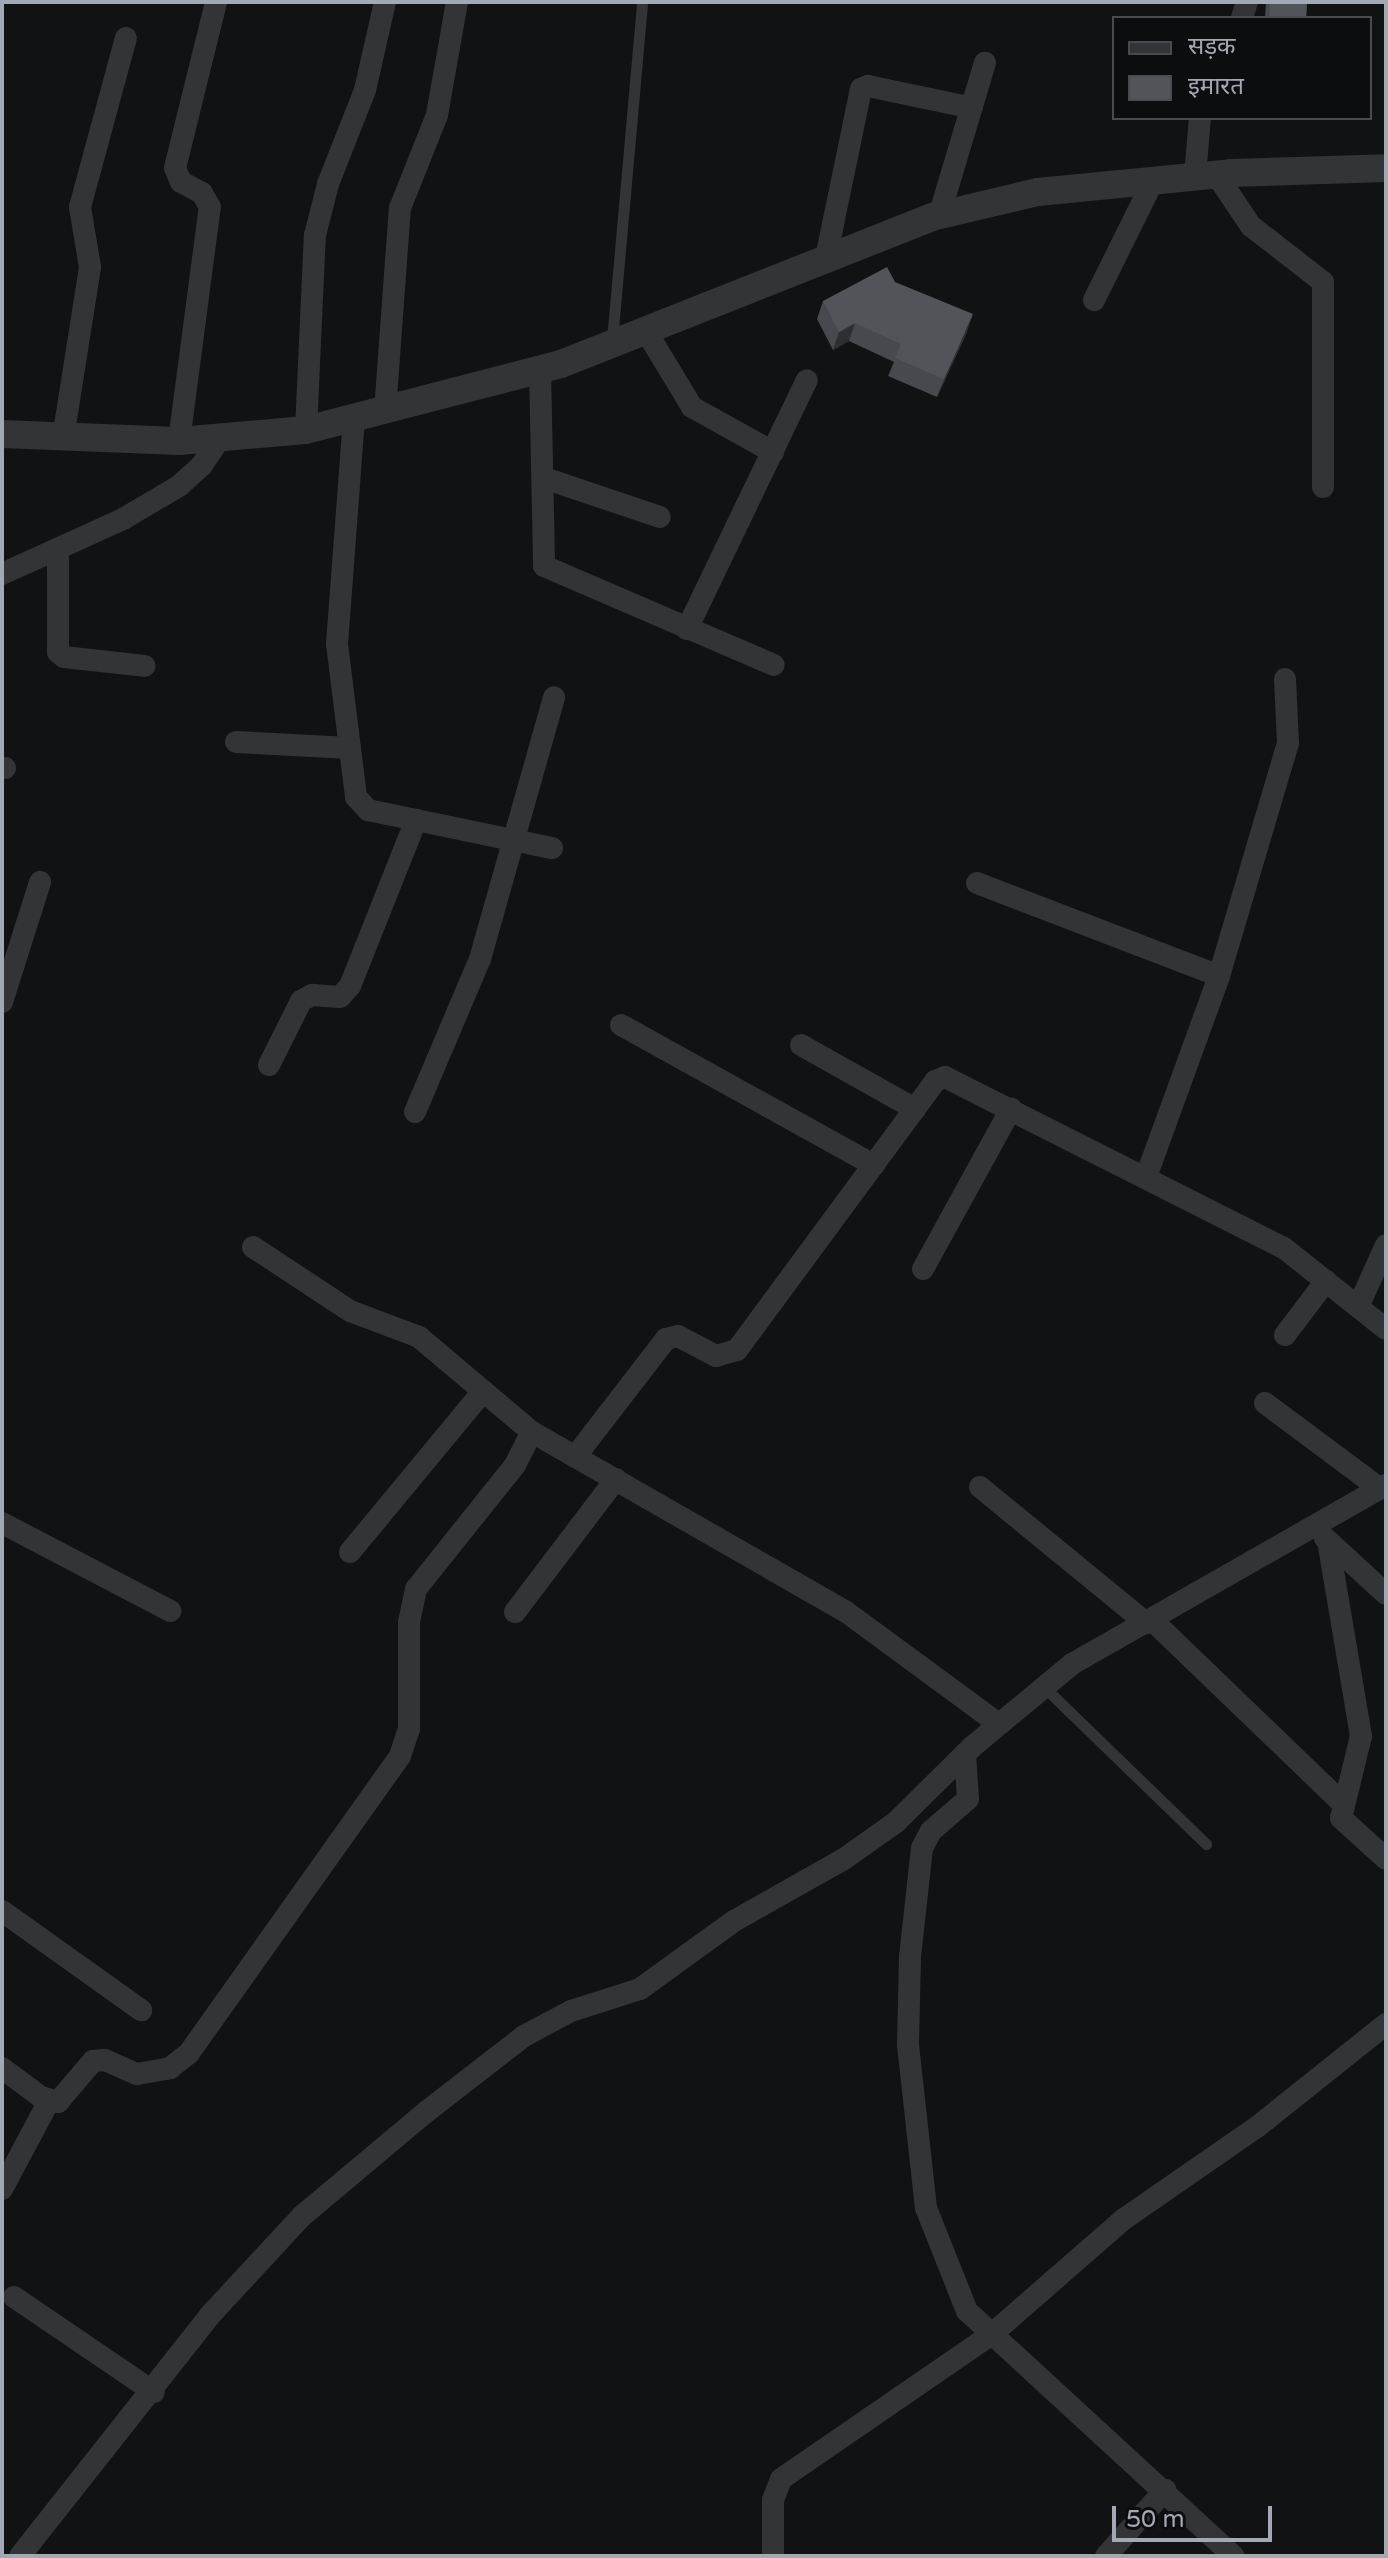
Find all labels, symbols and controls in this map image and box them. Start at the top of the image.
legend [1112,16,1372,120]
text: सड़क [1188,32,1236,61]
text: इमारत [1188,72,1244,101]
scale bar [1116,2490,1276,2540]
text: 50 m [1126,2505,1184,2534]

